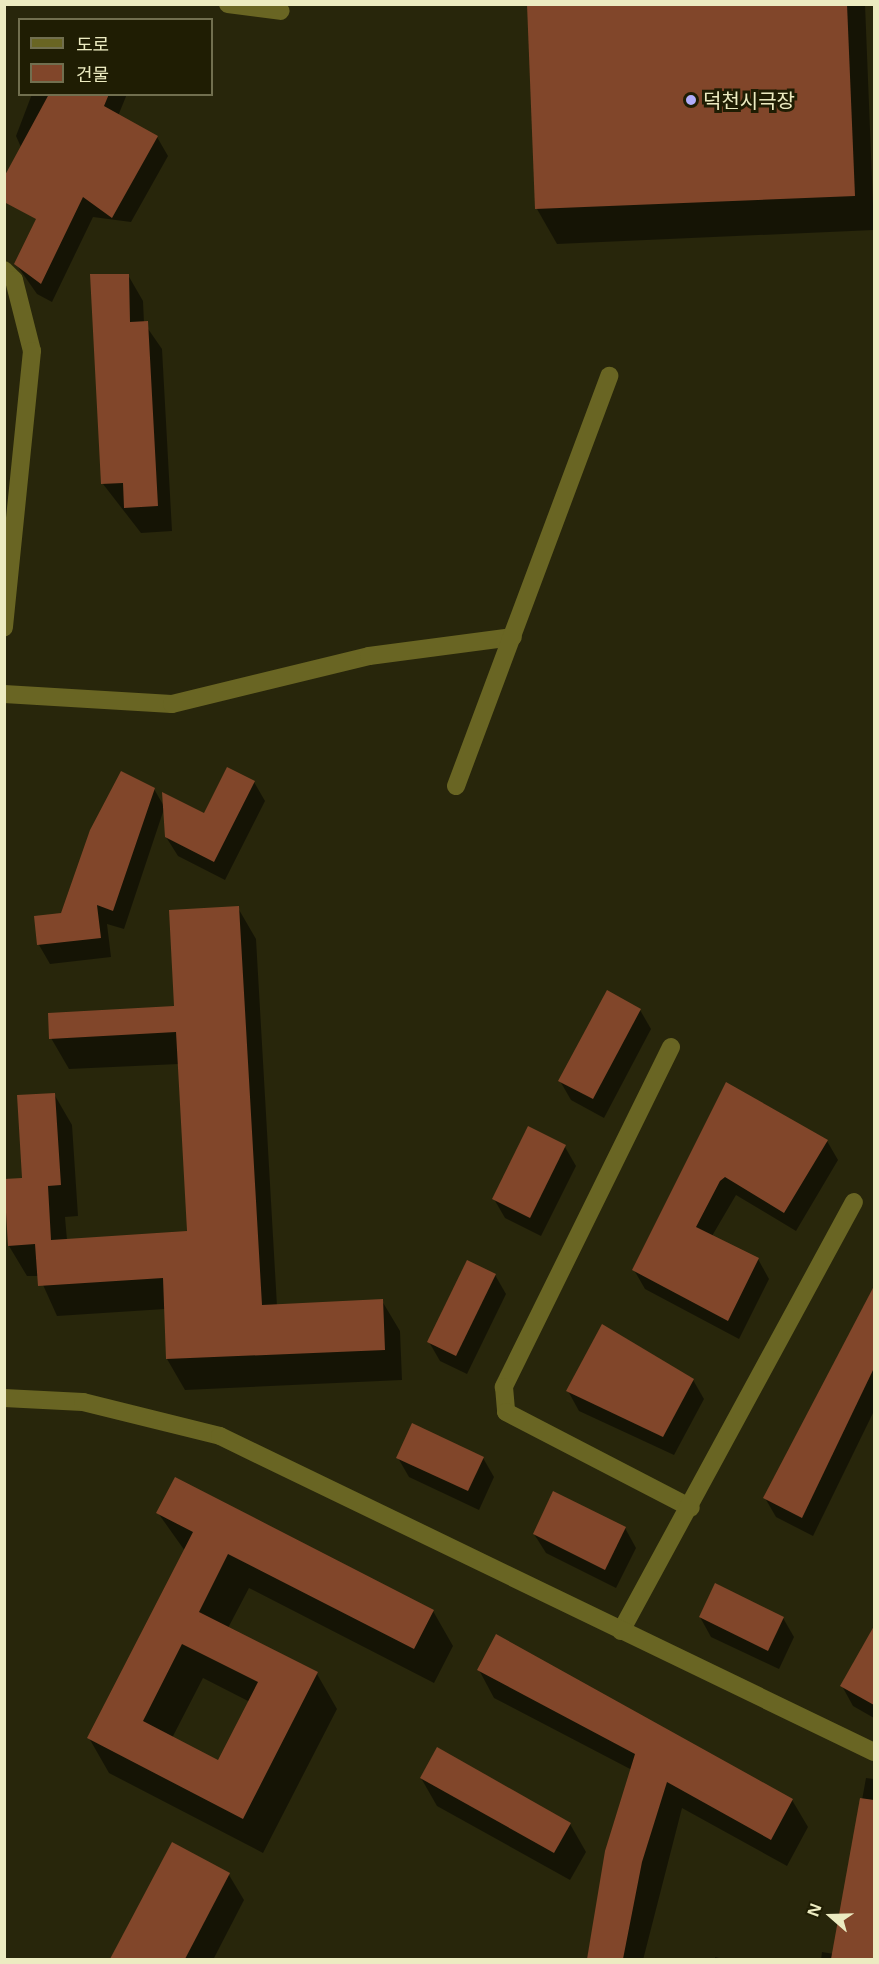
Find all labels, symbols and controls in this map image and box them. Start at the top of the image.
legend [18,18,213,96]
text: 도로 [76,32,109,56]
text: 건물 [76,62,109,86]
place label: 덕천시극장 [703,88,795,112]
marker: 덕천시극장 [684,93,698,107]
north arrow [801,1886,861,1946]
text: N [802,1900,827,1920]

